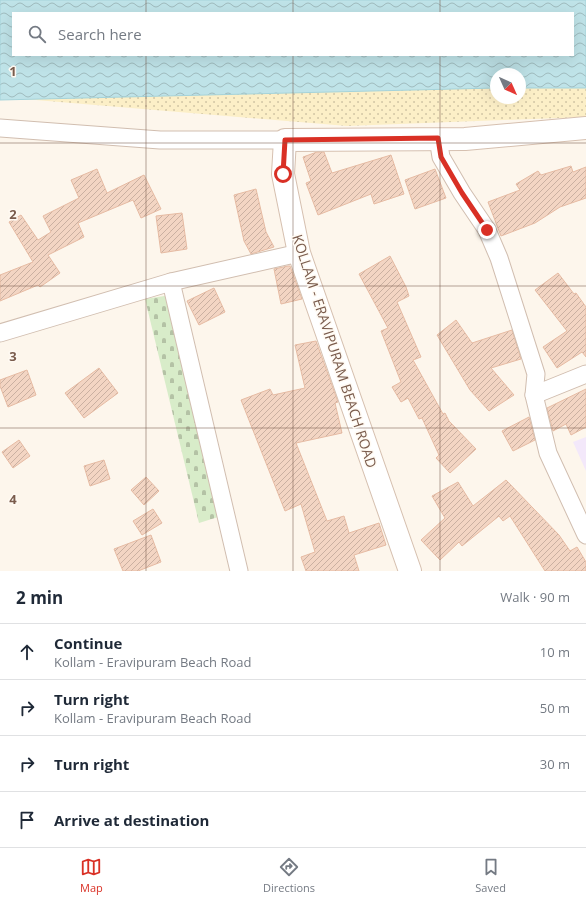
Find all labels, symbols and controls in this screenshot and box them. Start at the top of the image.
search box [12,12,574,56]
icon: search [26,23,48,45]
text: Search here [58,24,142,44]
text: 1 [9,62,17,80]
north arrow [490,68,526,104]
route start [274,165,292,183]
text: 2 [9,205,17,223]
route end [478,221,496,239]
street label: KOLLAM - ERAVIPURAM BEACH ROAD [288,232,382,470]
text: 3 [9,347,17,365]
text: 4 [9,490,17,508]
text: 2 min [16,586,63,609]
text: Walk · 90 m [500,588,570,606]
text: Continue [54,633,122,653]
icon: ahead [16,641,38,663]
text: 10 m [540,643,570,661]
text: Kollam - Eravipuram Beach Road [54,653,251,671]
text: Turn right [54,689,129,709]
icon: right [16,697,38,719]
text: 50 m [540,699,570,717]
text: Kollam - Eravipuram Beach Road [54,709,251,727]
icon: right [16,753,38,775]
text: Turn right [54,754,129,774]
text: 30 m [540,755,570,773]
icon: arrive [16,809,38,831]
text: Arrive at destination [54,810,209,830]
tab: Map [80,856,103,895]
tab: Directions [263,856,315,895]
tab: Saved [475,856,506,895]

